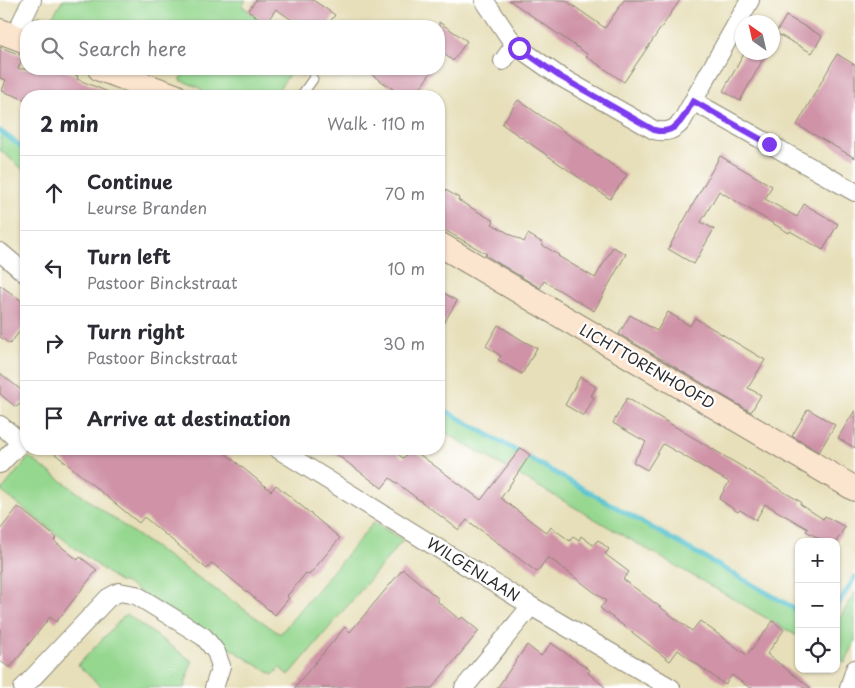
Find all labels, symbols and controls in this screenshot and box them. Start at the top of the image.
north arrow [735,15,780,60]
search box [20,20,445,75]
icon: search [38,34,66,62]
text: Search here [78,34,187,62]
route start [508,37,531,60]
text: 2 min [40,107,99,139]
text: Walk · 110 m [327,111,425,135]
route end [758,133,781,156]
text: Continue [87,167,173,195]
icon: ahead [40,179,68,207]
text: 70 m [385,181,425,205]
text: Leurse Branden [87,195,207,219]
text: Turn left [87,242,171,270]
icon: left [40,254,68,282]
text: 10 m [388,256,425,280]
text: Pastoor Binckstraat [87,270,238,294]
text: Turn right [87,317,185,345]
street label: LICHTTORENHOOFD [576,318,720,414]
icon: right [40,329,68,357]
text: 30 m [383,331,425,355]
text: Pastoor Binckstraat [87,345,238,369]
icon: arrive [40,404,68,432]
text: Arrive at destination [87,404,291,432]
street label: WILGENLAAN [423,531,525,606]
map controls [795,538,840,673]
button: + [795,538,840,583]
button: − [795,583,840,628]
button: locate [795,628,840,673]

